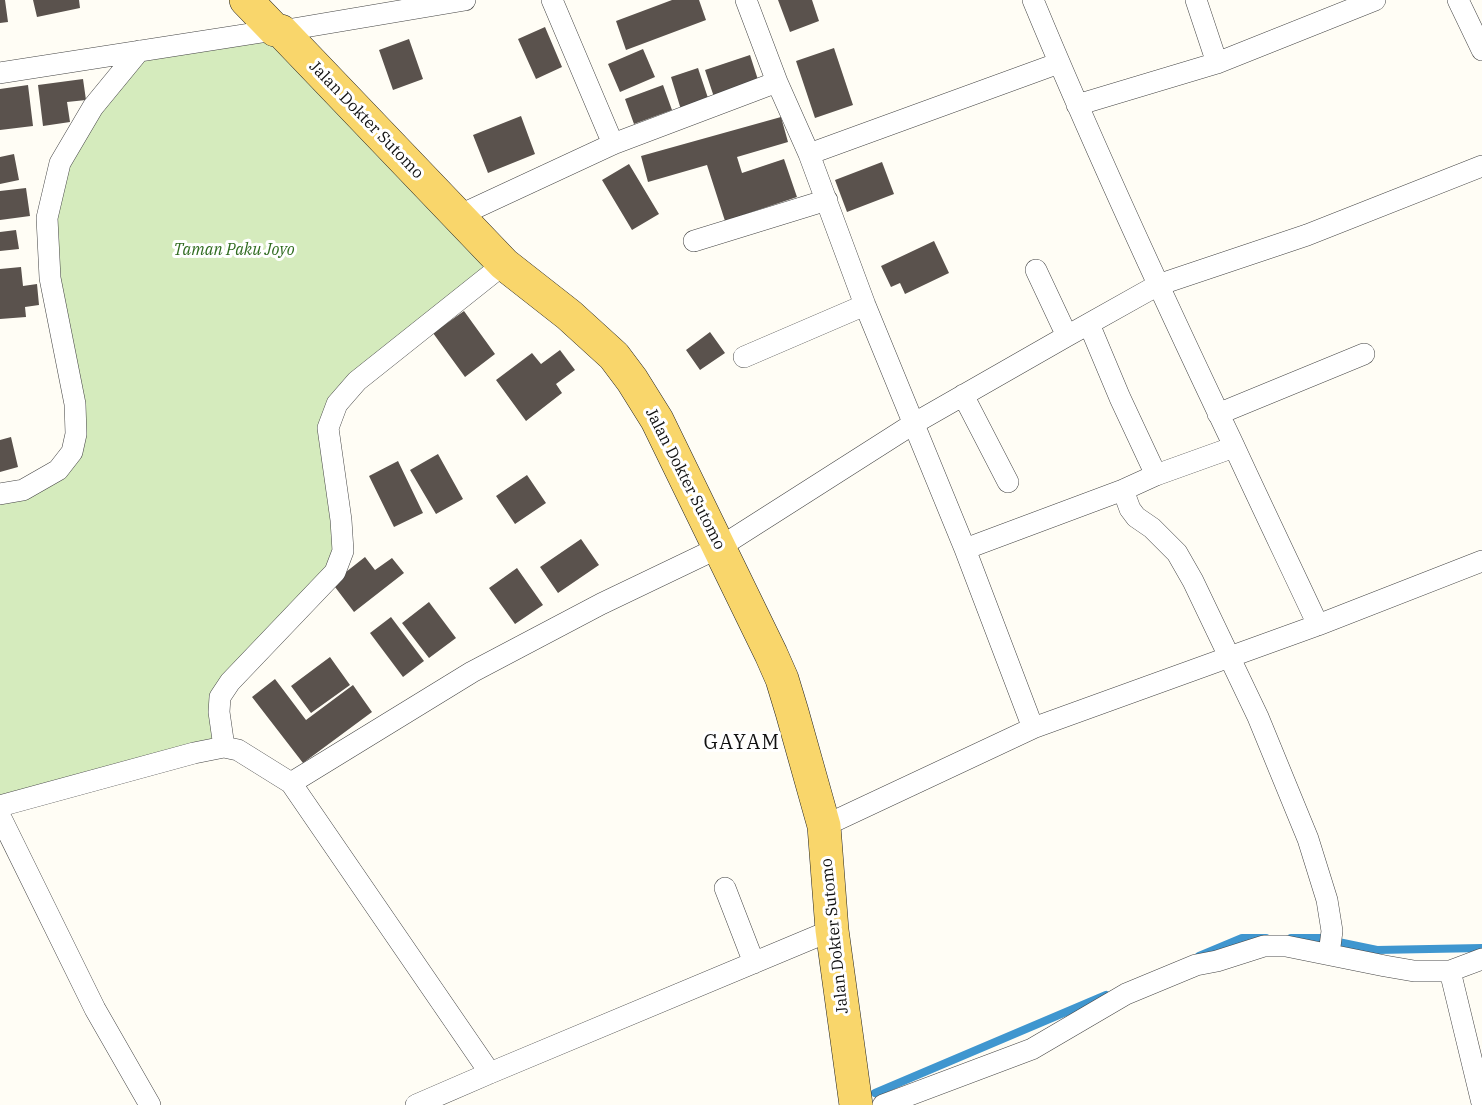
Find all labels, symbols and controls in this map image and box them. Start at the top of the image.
street label: Jalan Dokter Sutomo [305,57,427,183]
park label: Taman Paku Joyo [173,240,295,260]
street label: Jalan Dokter Sutomo [641,405,729,553]
district label: GAYAM [703,731,781,755]
street label: Jalan Dokter Sutomo [817,857,853,1015]

